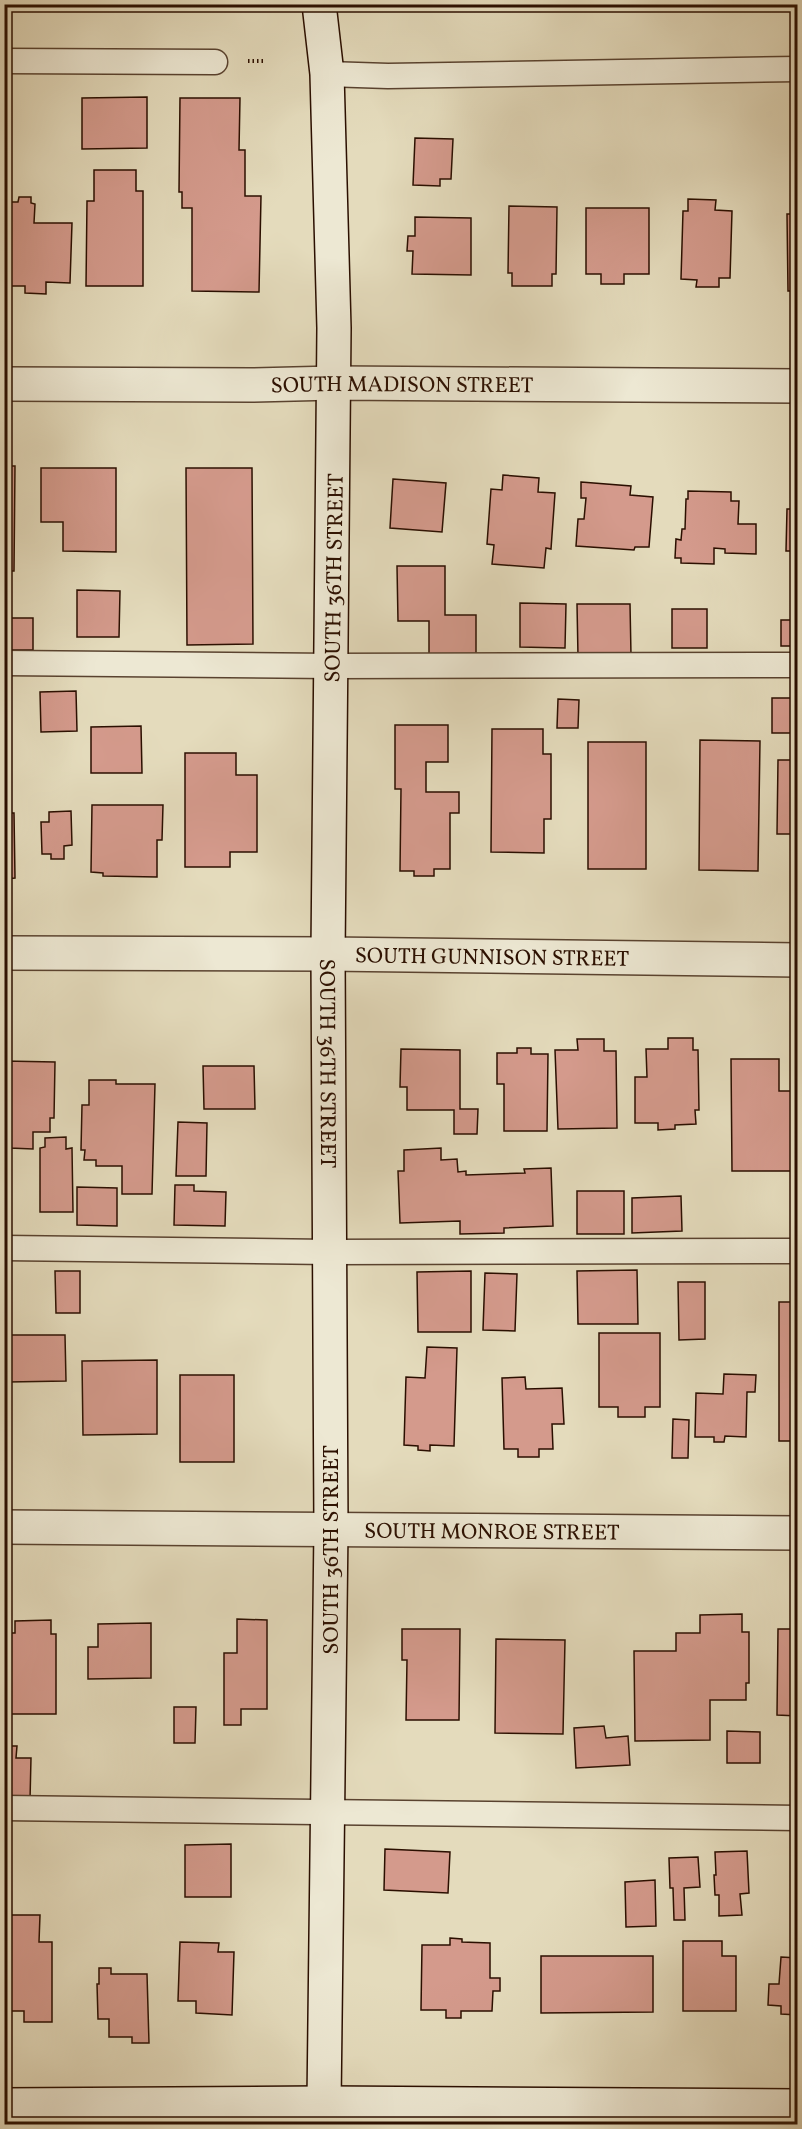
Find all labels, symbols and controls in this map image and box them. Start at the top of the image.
street label: SOUTH MADISON STREET [270,370,534,403]
street label: SOUTH 36TH STREET [318,473,353,683]
street label: SOUTH GUNNISON STREET [355,941,629,976]
street label: SOUTH 36TH STREET [310,959,342,1168]
street label: SOUTH 36TH STREET [317,1445,348,1655]
street label: SOUTH MONROE STREET [364,1517,620,1550]

